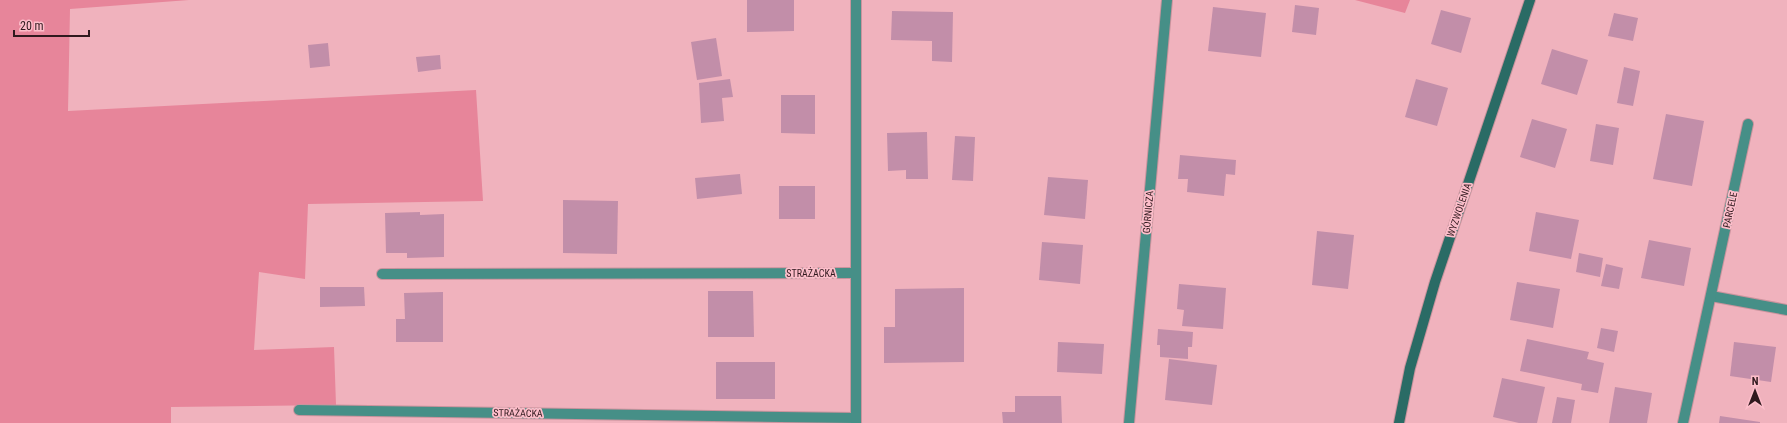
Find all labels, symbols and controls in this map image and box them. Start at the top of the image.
scale bar [14,12,89,38]
text: 20 m [20,19,44,33]
street label: WYZWOLENIA [1445,182,1473,238]
street label: GÓRNICZA [1140,190,1155,234]
street label: PARCELE [1721,191,1739,229]
street label: STRAŻACKA [786,267,836,279]
north arrow [1735,371,1775,411]
text: N [1752,375,1759,388]
street label: STRAŻACKA [493,406,543,419]

